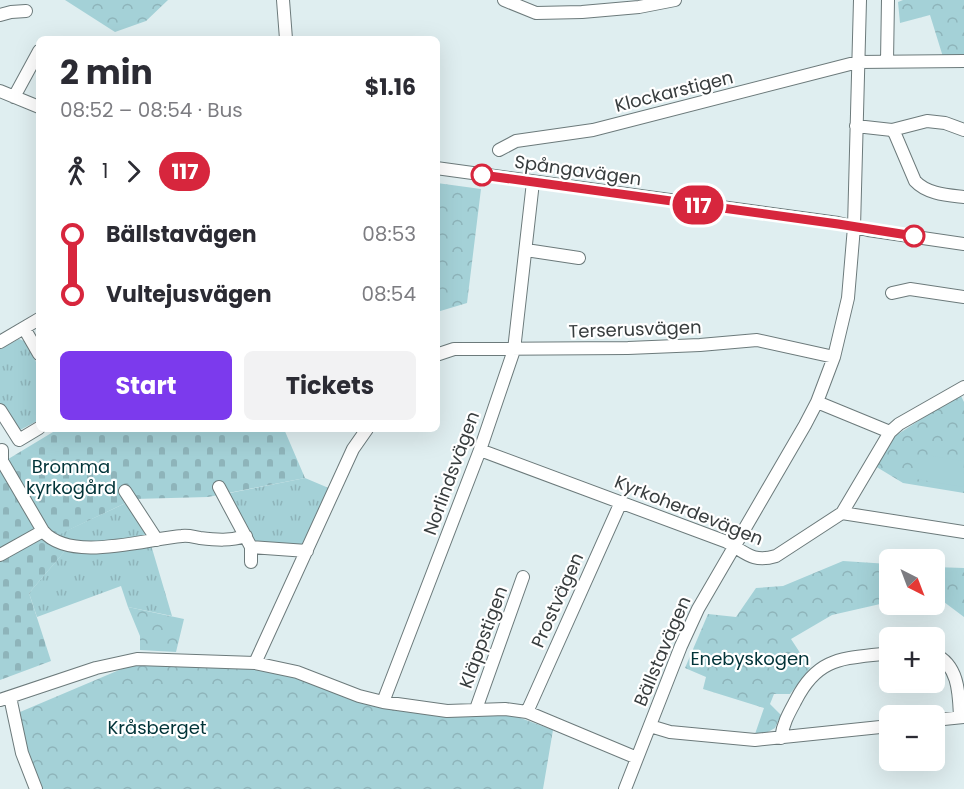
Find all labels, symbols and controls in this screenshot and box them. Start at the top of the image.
text: 2 min [60,49,153,96]
street label: Klockarstigen [612,64,736,118]
text: $1.16 [365,72,416,103]
text: 08:52 – 08:54 · Bus [60,96,243,124]
street label: Spångavägen [513,149,643,191]
icon: walk [60,155,93,188]
icon: forward [117,155,150,188]
text: 1 [102,157,108,185]
text: 117 [171,157,198,186]
unlabelled marker [471,164,493,186]
line badge: 117 [664,186,732,224]
text: 117 [684,191,712,220]
text: Bällstavägen [106,219,257,250]
text: 08:53 [362,220,416,248]
unlabelled marker [903,225,925,247]
text: Vultejusvägen [106,279,271,310]
text: 08:54 [361,280,416,308]
street label: Terserusvägen [568,314,702,344]
button: Start [60,351,232,420]
button: Tickets [244,351,416,420]
street label: Norlindsvägen [417,408,485,538]
park label: Bromma kyrkogård [26,454,116,500]
street label: Kyrkoherdevägen [611,469,767,551]
street label: Prostvägen [525,548,589,652]
north arrow [879,549,945,615]
map controls [879,549,945,771]
street label: Kläppstigen [453,582,513,692]
street label: Bällstavägen [628,592,696,710]
button: + [879,627,945,693]
park label: Enebyskogen [690,646,810,671]
button: − [879,705,945,771]
park label: Kråsberget [108,715,206,740]

